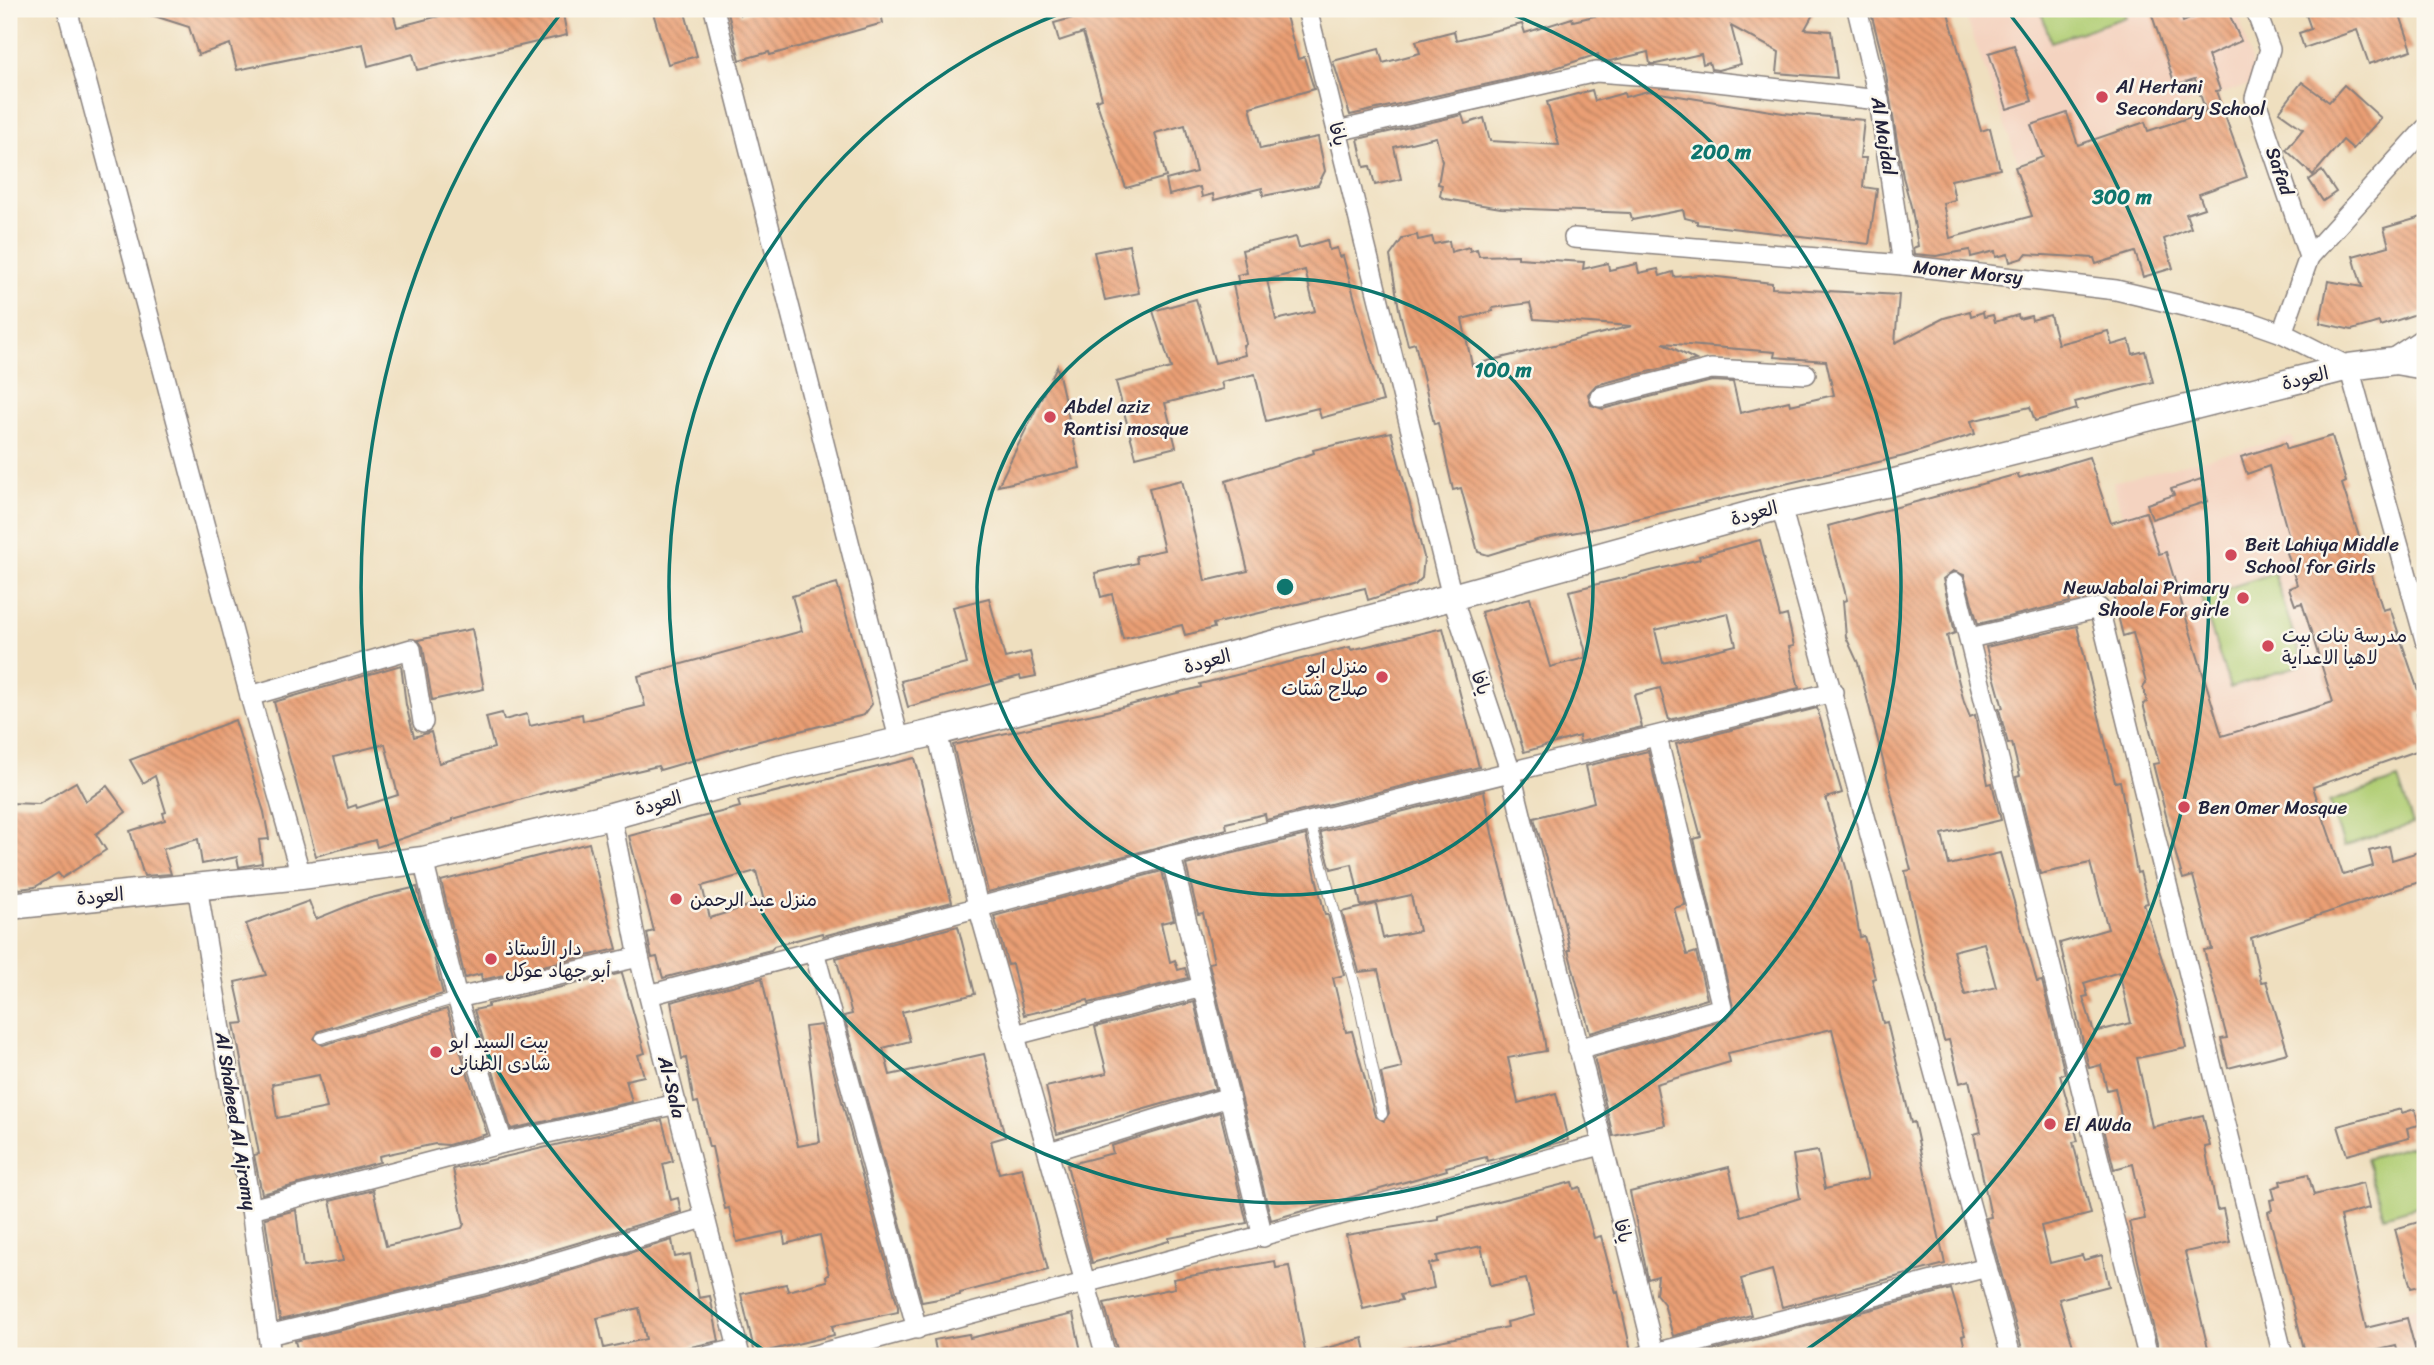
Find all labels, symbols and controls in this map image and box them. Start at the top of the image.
place label: Al Hertani Secondary School [2115,70,2266,125]
marker: Al Hertani Secondary School [2094,89,2110,105]
street label: Al Majdal [1861,93,1907,178]
street label: يافا [1319,118,1357,150]
text: 200 m [1690,133,1752,171]
street label: Safad [2256,142,2304,201]
text: 300 m [2091,178,2153,216]
street label: Moner Morsy [1912,250,2025,294]
text: 100 m [1474,351,1532,389]
street label: العودة [2278,356,2332,400]
place label: Abdel aziz Rantisi mosque [1063,390,1188,445]
marker: Abdel aziz Rantisi mosque [1042,409,1058,425]
street label: العودة [1727,491,1781,535]
place label: Beit Lahiya Middle School for Girls [2245,528,2399,583]
marker: Beit Lahiya Middle School for Girls [2223,547,2239,563]
place label: NewJabalai Primary Shoole For girle [2063,571,2229,626]
centre of rings [1273,575,1297,599]
marker: NewJabalai Primary Shoole For girle [2235,590,2251,606]
place label: مدرسة بنات بيت لاهيا الاعداية [2282,619,2407,674]
marker: مدرسة بنات بيت لاهيا الاعداية [2260,638,2276,654]
street label: العودة [1180,639,1234,683]
place label: منزل ابو صلاح شتات [1281,650,1368,705]
street label: يافا [1462,666,1500,700]
marker: منزل ابو صلاح شتات [1374,669,1390,685]
street label: العودة [630,781,686,825]
place label: Ben Omer Mosque [2198,791,2347,824]
marker: Ben Omer Mosque [2176,799,2192,815]
street label: العودة [74,877,126,915]
place label: منزل عبد الرحمن [690,883,817,916]
marker: منزل عبد الرحمن [668,891,684,907]
place label: دار الأستاذ أبو جهاد عوكل [505,932,611,987]
marker: دار الأستاذ أبو جهاد عوكل [483,951,499,967]
place label: بيت السيد ابو شادى الطنانى [448,1025,551,1080]
street label: Al Shaheed Al Ajramy [205,1028,266,1213]
marker: بيت السيد ابو شادى الطنانى [428,1044,444,1060]
street label: Al-Sala [648,1051,696,1122]
place label: El AWda [2064,1108,2132,1141]
marker: El AWda [2042,1116,2058,1132]
street label: يافا [1604,1215,1642,1247]

